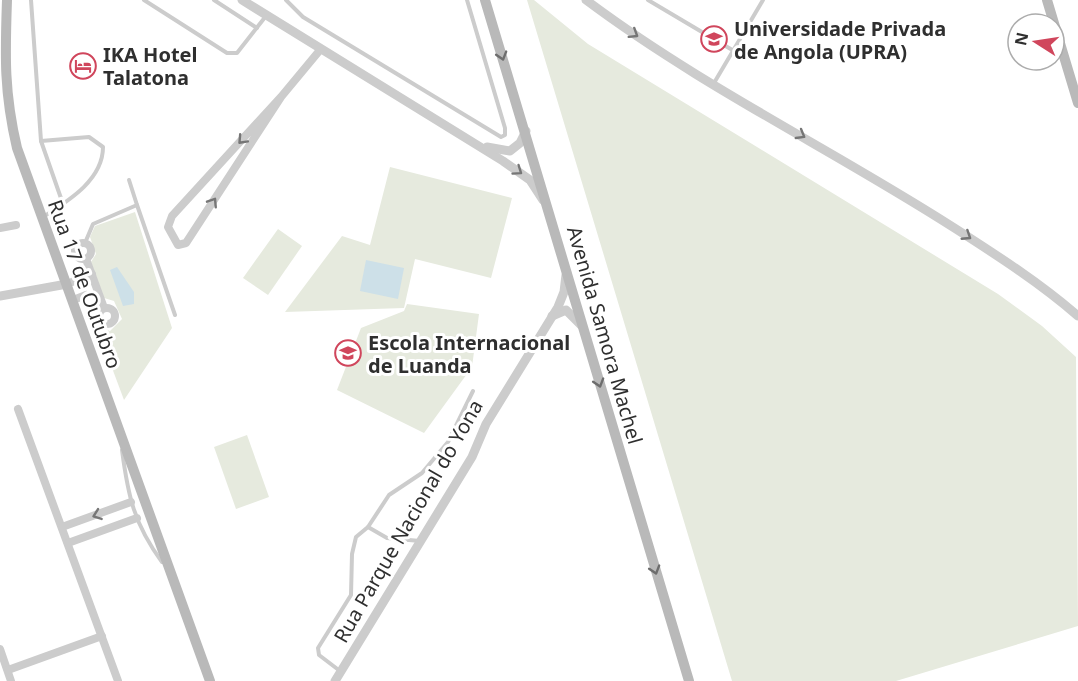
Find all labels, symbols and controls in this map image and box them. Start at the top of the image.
north arrow [1006,12,1066,72]
place label: Universidade Privada de Angola (UPRA) [734,15,946,65]
school or university icon: Universidade Privada de Angola (UPRA) [699,24,729,54]
one-way arrow [627,27,638,38]
text: N [1009,30,1033,48]
place label: IKA Hotel Talatona [103,41,197,91]
one-way arrow [495,50,507,61]
hotel icon: IKA Hotel Talatona [68,51,98,81]
one-way arrow [794,128,805,139]
one-way arrow [238,133,249,144]
one-way arrow [512,164,523,175]
street label: Rua 17 de Outubro [42,196,128,372]
one-way arrow [206,197,217,208]
street label: Avenida Samora Machel [561,223,649,447]
one-way arrow [960,229,971,240]
place label: Escola Internacional de Luanda [368,329,570,379]
school or university icon: Escola Internacional de Luanda [333,338,363,368]
one-way arrow [592,377,604,388]
street label: Rua Parque Nacional do Yona [327,395,489,647]
one-way arrow [92,507,102,520]
one-way arrow [648,564,660,575]

